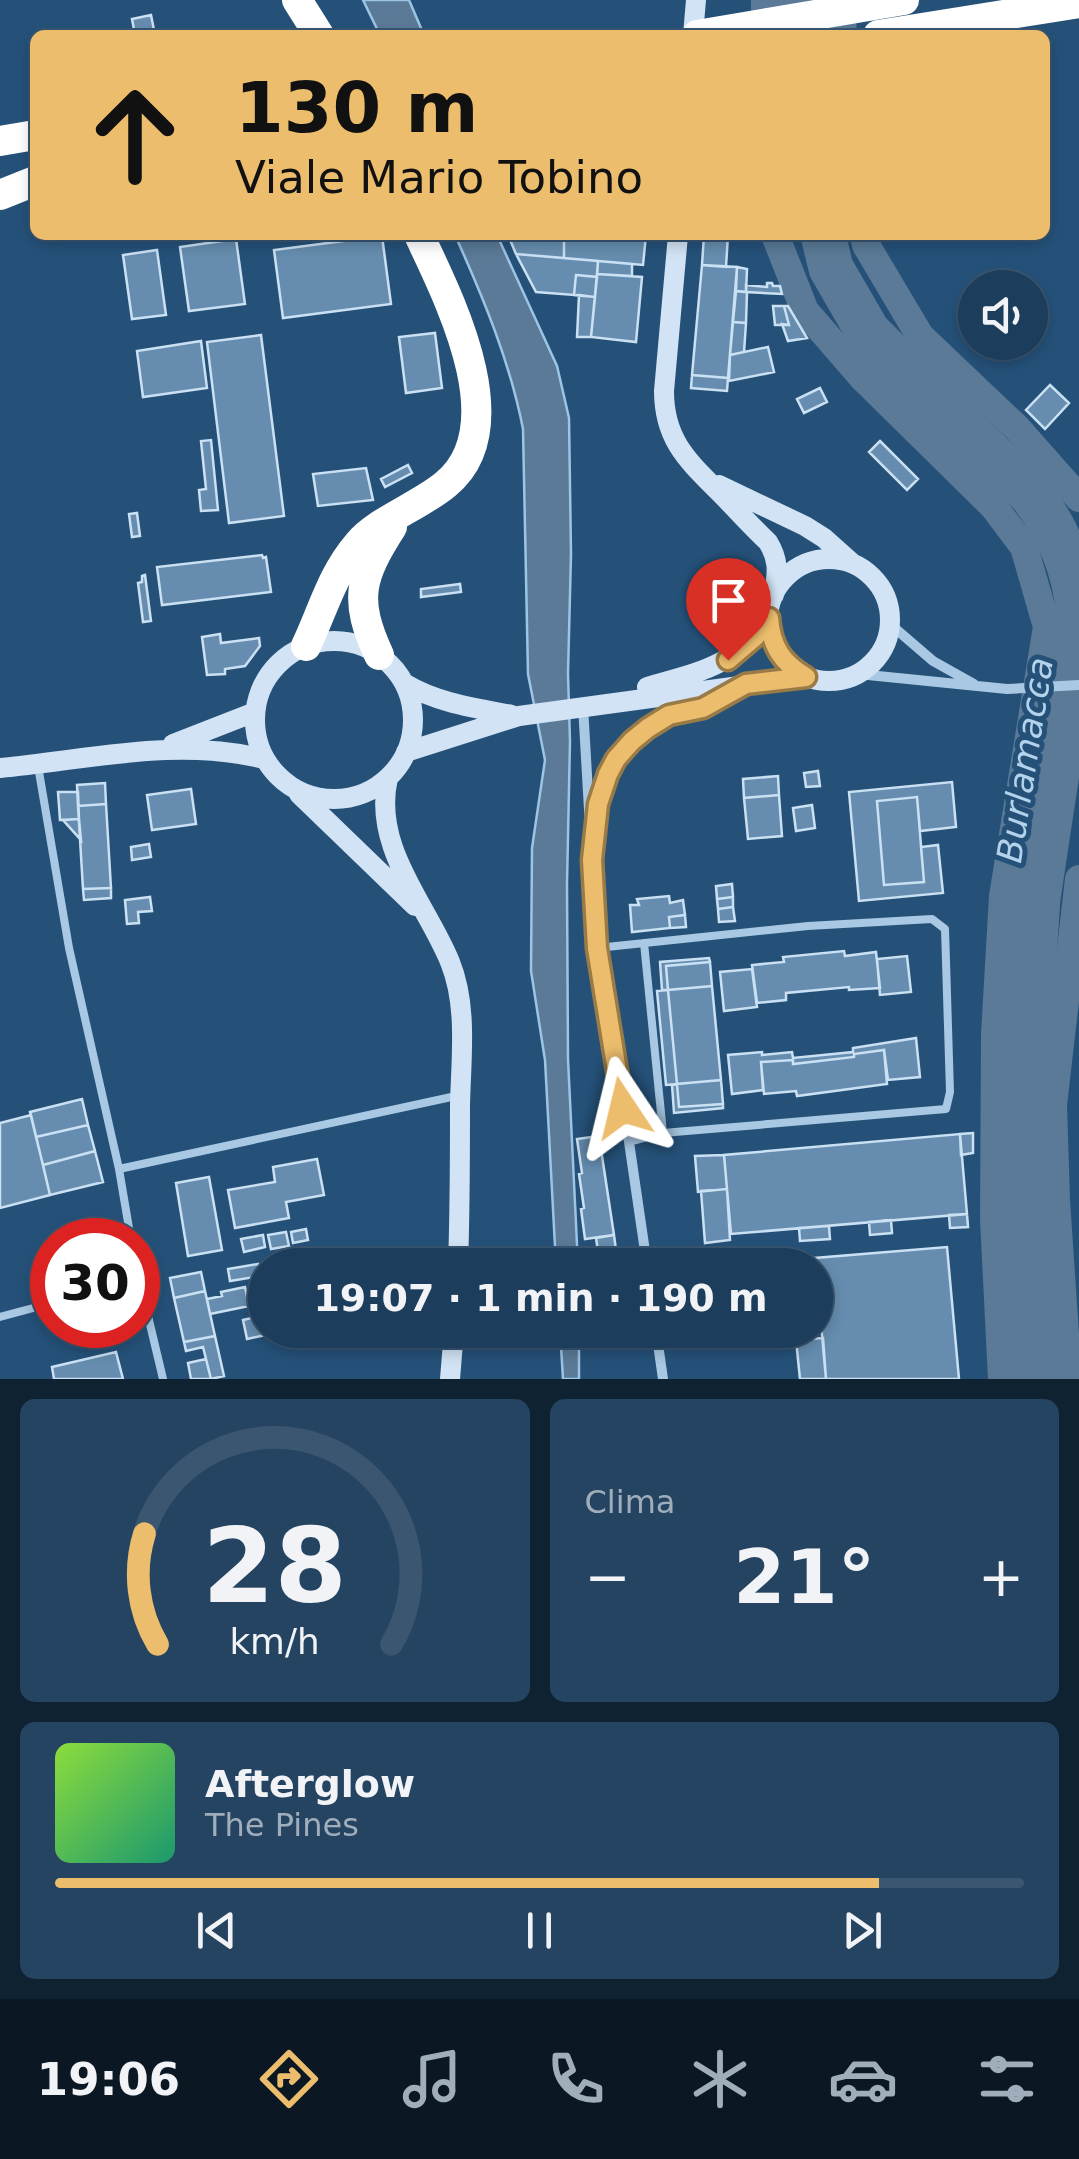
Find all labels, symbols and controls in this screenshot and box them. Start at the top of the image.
text: 130 m [235,67,478,149]
icon: ahead [70,70,200,200]
text: Viale Mario Tobino [235,151,643,204]
map controls [958,270,1048,360]
button: sound [958,270,1048,360]
pin [686,558,771,661]
icon: arrive [701,573,756,628]
water label: Burlamacca [989,655,1061,865]
position arrow [571,1056,675,1160]
speed limit sign: 30 [30,1218,160,1348]
text: 19:07 · 1 min · 190 m [313,1276,768,1320]
text: Clima [585,1483,675,1521]
text: 28 [202,1505,347,1627]
text: 21° [733,1533,875,1621]
text: − [585,1545,631,1609]
text: + [978,1545,1024,1609]
text: km/h [230,1621,320,1662]
text: Afterglow [205,1762,415,1806]
text: The Pines [205,1806,359,1844]
icon: previous [189,1903,244,1958]
icon: pause [512,1903,567,1958]
icon: next [835,1903,890,1958]
icon: directions [254,2044,324,2114]
icon: music [397,2044,467,2114]
icon: phone [541,2044,611,2114]
icon: climate [685,2044,755,2114]
icon: car [828,2044,898,2114]
icon: filters [972,2044,1042,2114]
text: 19:06 [37,2053,180,2106]

